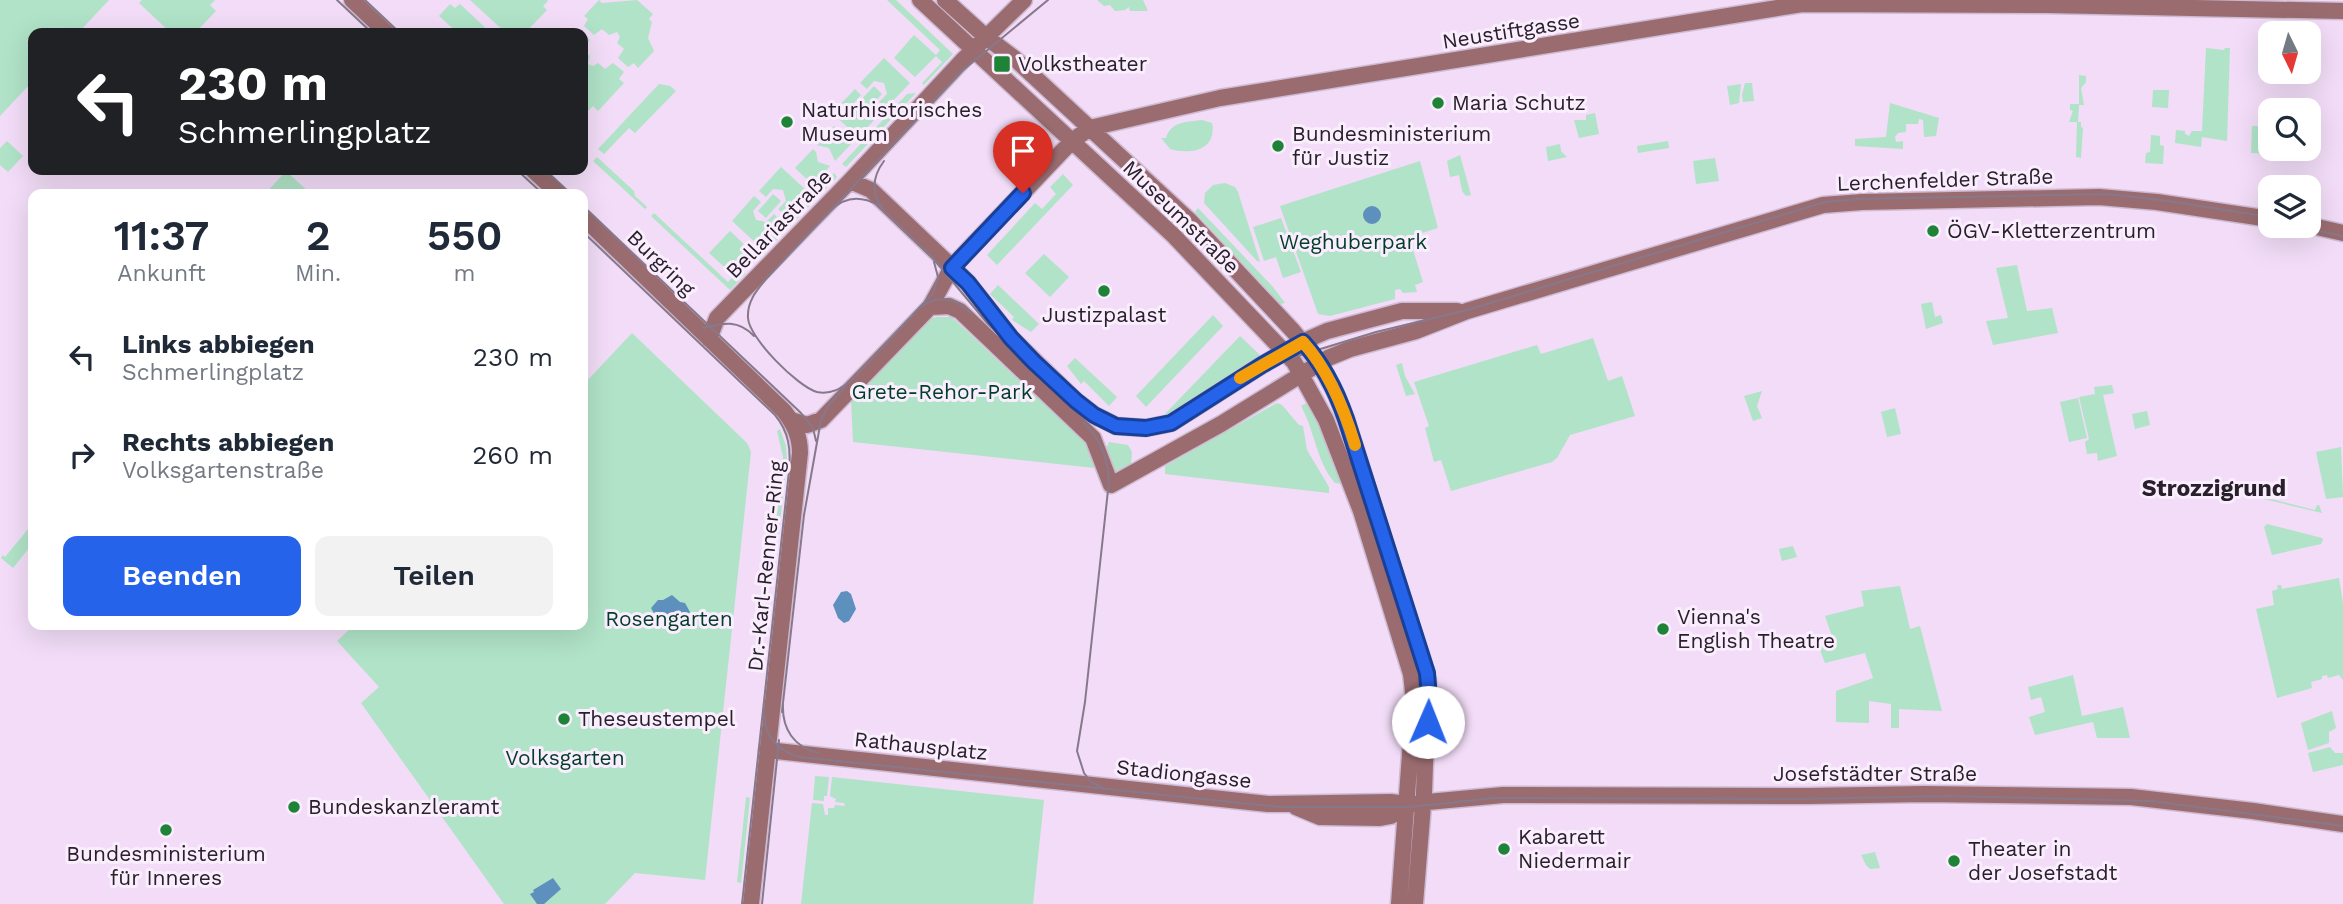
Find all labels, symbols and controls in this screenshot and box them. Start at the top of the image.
street label: Neustiftgasse [1440,7,1582,54]
north arrow [2258,21,2320,84]
map controls [2258,21,2321,238]
place label: Volkstheater [1018,51,1148,76]
text: 230 m [178,54,328,112]
marker: Volkstheater [992,54,1012,74]
icon: left [63,56,154,147]
place label: Maria Schutz [1452,90,1586,115]
marker: Maria Schutz [1430,95,1446,111]
place label: Naturhistorisches Museum [801,97,982,146]
button: search [2258,98,2321,161]
text: Schmerlingplatz [178,113,431,151]
marker: Naturhistorisches Museum [779,114,795,130]
pin [993,121,1053,193]
place label: Bundesministerium für Justiz [1292,121,1491,170]
icon: arrive [1004,132,1042,170]
marker: Bundesministerium für Justiz [1270,138,1286,154]
street label: Museumstraße [1118,155,1245,278]
street label: Lerchenfelder Straße [1836,163,2054,196]
street label: Bellariastraße [720,164,837,283]
button: layers [2258,175,2321,238]
text: 11:37 [114,211,209,260]
text: 2 [306,211,330,260]
text: 550 [427,211,502,260]
place label: ÖGV-Kletterzentrum [1947,218,2156,243]
marker: ÖGV-Kletterzentrum [1925,223,1941,239]
street label: Burgring [622,224,701,301]
park label: Weghuberpark [1279,229,1427,254]
text: Ankunft [117,260,206,287]
text: Min. [295,260,341,287]
text: m [454,260,476,287]
marker: Justizpalast [1096,283,1112,299]
place label: Justizpalast [1042,302,1166,327]
text: Links abbiegen [122,329,315,359]
icon: left [63,338,101,376]
text: 230 m [473,342,553,372]
text: Schmerlingplatz [122,359,304,386]
park label: Grete-Rehor-Park [851,379,1033,404]
text: Rechts abbiegen [122,427,334,457]
icon: right [63,436,101,474]
text: 260 m [472,440,553,470]
text: Volksgartenstraße [122,457,324,484]
street label: Dr.-Karl-Renner-Ring [742,459,789,673]
district label: Strozzigrund [2142,475,2286,502]
button: Beenden [63,536,301,616]
button: Teilen [315,536,553,616]
place label: Vienna's English Theatre [1677,604,1835,653]
park label: Rosengarten [605,606,733,631]
marker: Vienna's English Theatre [1655,621,1671,637]
position arrow [1391,685,1465,759]
place label: Theseustempel [578,706,736,731]
marker: Theseustempel [556,711,572,727]
street label: Rathausplatz [853,726,989,765]
park label: Volksgarten [505,745,625,770]
street label: Stadiongasse [1115,754,1253,793]
street label: Josefstädter Straße [1773,761,1977,786]
place label: Bundeskanzleramt [308,794,499,819]
marker: Bundeskanzleramt [286,799,302,815]
marker: Bundesministerium für Inneres [158,822,174,838]
place label: Kabarett Niedermair [1518,824,1631,873]
place label: Theater in der Josefstadt [1968,836,2118,885]
place label: Bundesministerium für Inneres [66,841,266,890]
marker: Kabarett Niedermair [1496,841,1512,857]
marker: Theater in der Josefstadt [1946,853,1962,869]

